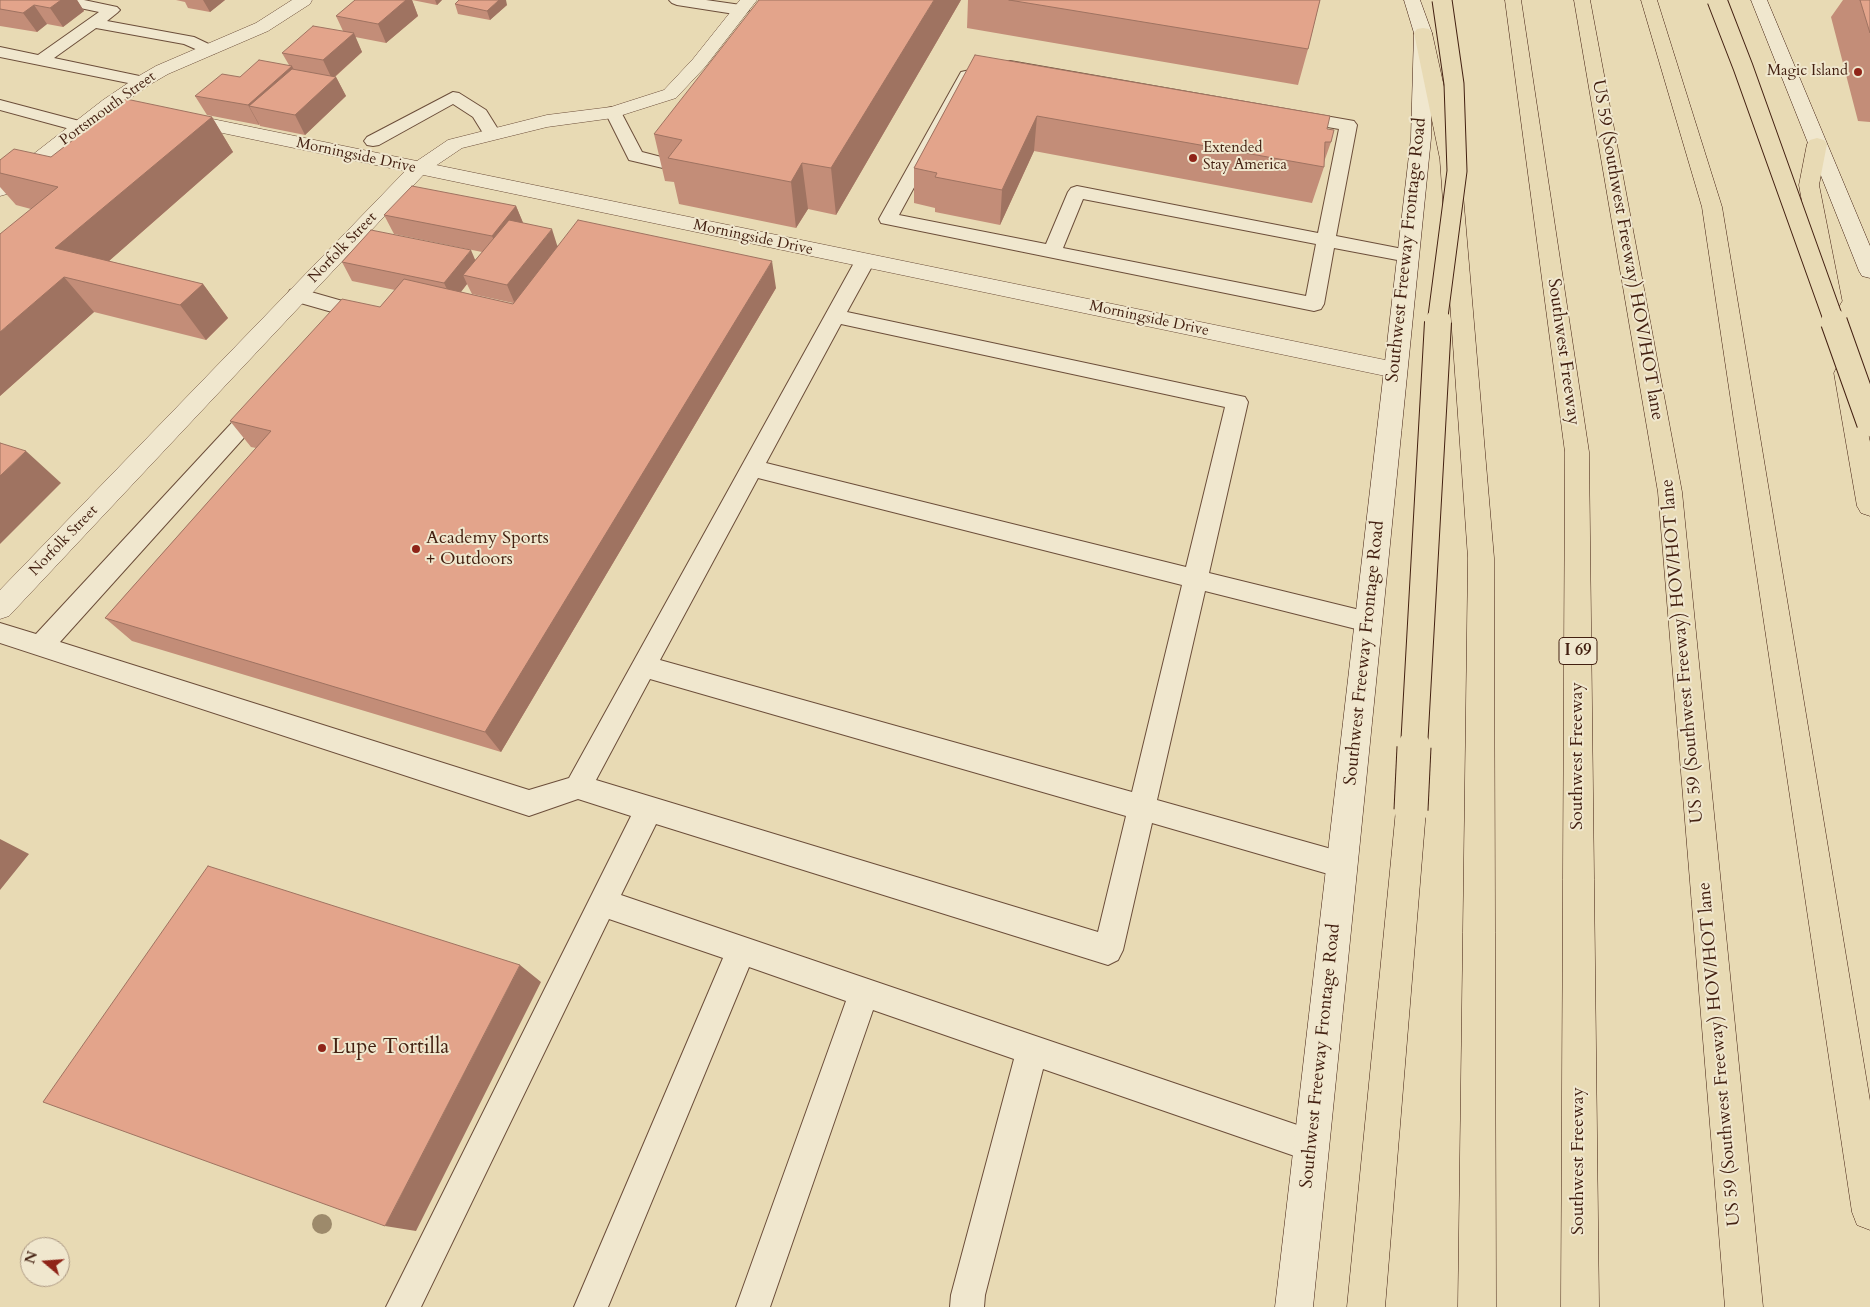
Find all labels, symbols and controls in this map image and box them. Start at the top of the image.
place label: Magic Island [1767,63,1848,81]
marker: Magic Island [1852,66,1864,78]
street label: Portsmouth Street [56,68,160,150]
street label: US 59 (Southwest Freeway) HOV/HOT lane [1586,78,1668,422]
street label: Southwest Freeway Frontage Road [1382,117,1432,383]
street label: Morningside Drive [295,135,417,177]
place label: Extended Stay America [1203,140,1287,175]
marker: Extended Stay America [1187,152,1199,164]
street label: Norfolk Street [305,209,381,287]
street label: Morningside Drive [692,217,814,259]
street label: Southwest Freeway [1542,277,1584,427]
street label: Morningside Drive [1088,298,1210,340]
street label: US 59 (Southwest Freeway) HOV/HOT lane [1657,478,1709,824]
street label: Norfolk Street [26,502,102,580]
street label: Southwest Freeway Frontage Road [1340,520,1390,786]
place label: Academy Sports + Outdoors [426,528,549,570]
marker: Academy Sports + Outdoors [410,543,422,555]
road number: I 69 [1559,637,1597,664]
street label: Southwest Freeway [1567,682,1589,830]
street label: US 59 (Southwest Freeway) HOV/HOT lane [1694,881,1746,1227]
street label: Southwest Freeway Frontage Road [1296,923,1346,1189]
place label: Lupe Tortilla [332,1035,449,1061]
marker: Lupe Tortilla [316,1042,328,1054]
street label: Southwest Freeway [1568,1087,1590,1235]
north arrow [20,1237,70,1287]
text: N [20,1249,42,1266]

